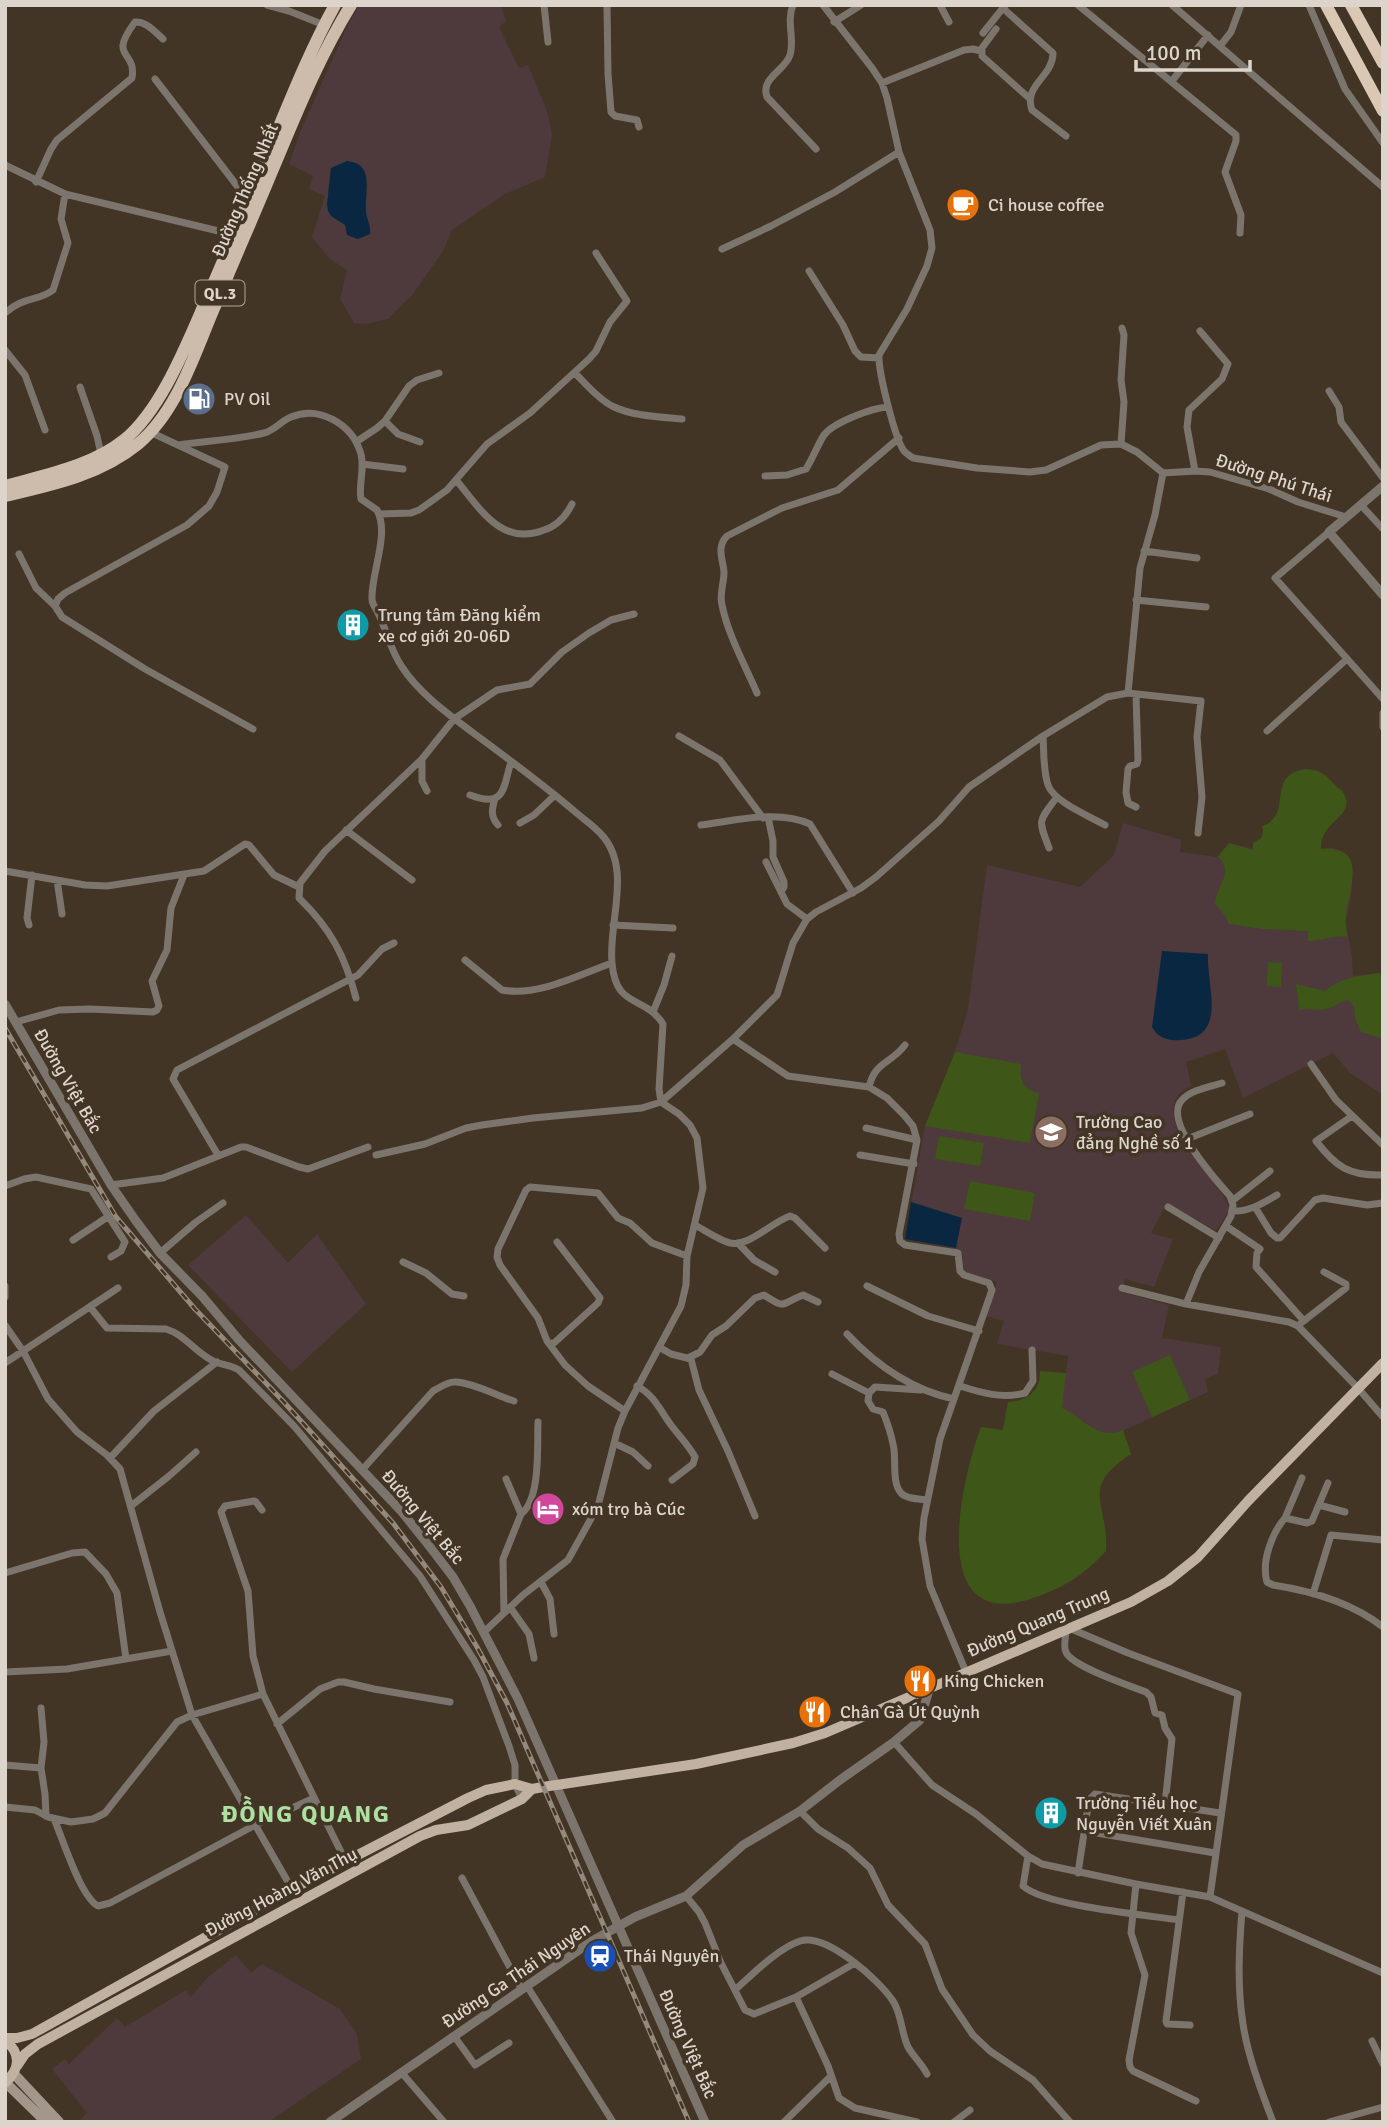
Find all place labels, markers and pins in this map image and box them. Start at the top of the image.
cafe icon: Ci house coffee [944,186,982,224]
place label: Ci house coffee [988,194,1105,216]
fuel station icon: PV Oil [180,380,218,418]
place label: PV Oil [224,388,271,410]
place label: Trung tâm Đăng kiểm xe cơ giới 20-06D [378,604,541,647]
building icon: Trung tâm Đăng kiểm xe cơ giới 20-06D [334,606,372,644]
place label: Trường Cao đẳng Nghề số 1 [1076,1111,1193,1154]
school or university icon: Trường Cao đẳng Nghề số 1 [1032,1113,1070,1151]
hotel icon: xóm trọ bà Cúc [529,1490,567,1528]
place label: xóm trọ bà Cúc [572,1498,685,1520]
restaurant icon: King Chicken [901,1662,939,1700]
place label: King Chicken [944,1670,1044,1692]
restaurant icon: Chân Gà Út Quỳnh [796,1693,834,1731]
place label: Chân Gà Út Quỳnh [840,1701,980,1723]
place label: Trường Tiểu học Nguyễn Viết Xuân [1076,1792,1212,1835]
building icon: Trường Tiểu học Nguyễn Viết Xuân [1032,1794,1070,1832]
station icon: Thái Nguyên [581,1937,619,1975]
place label: Thái Nguyên [624,1945,719,1967]

